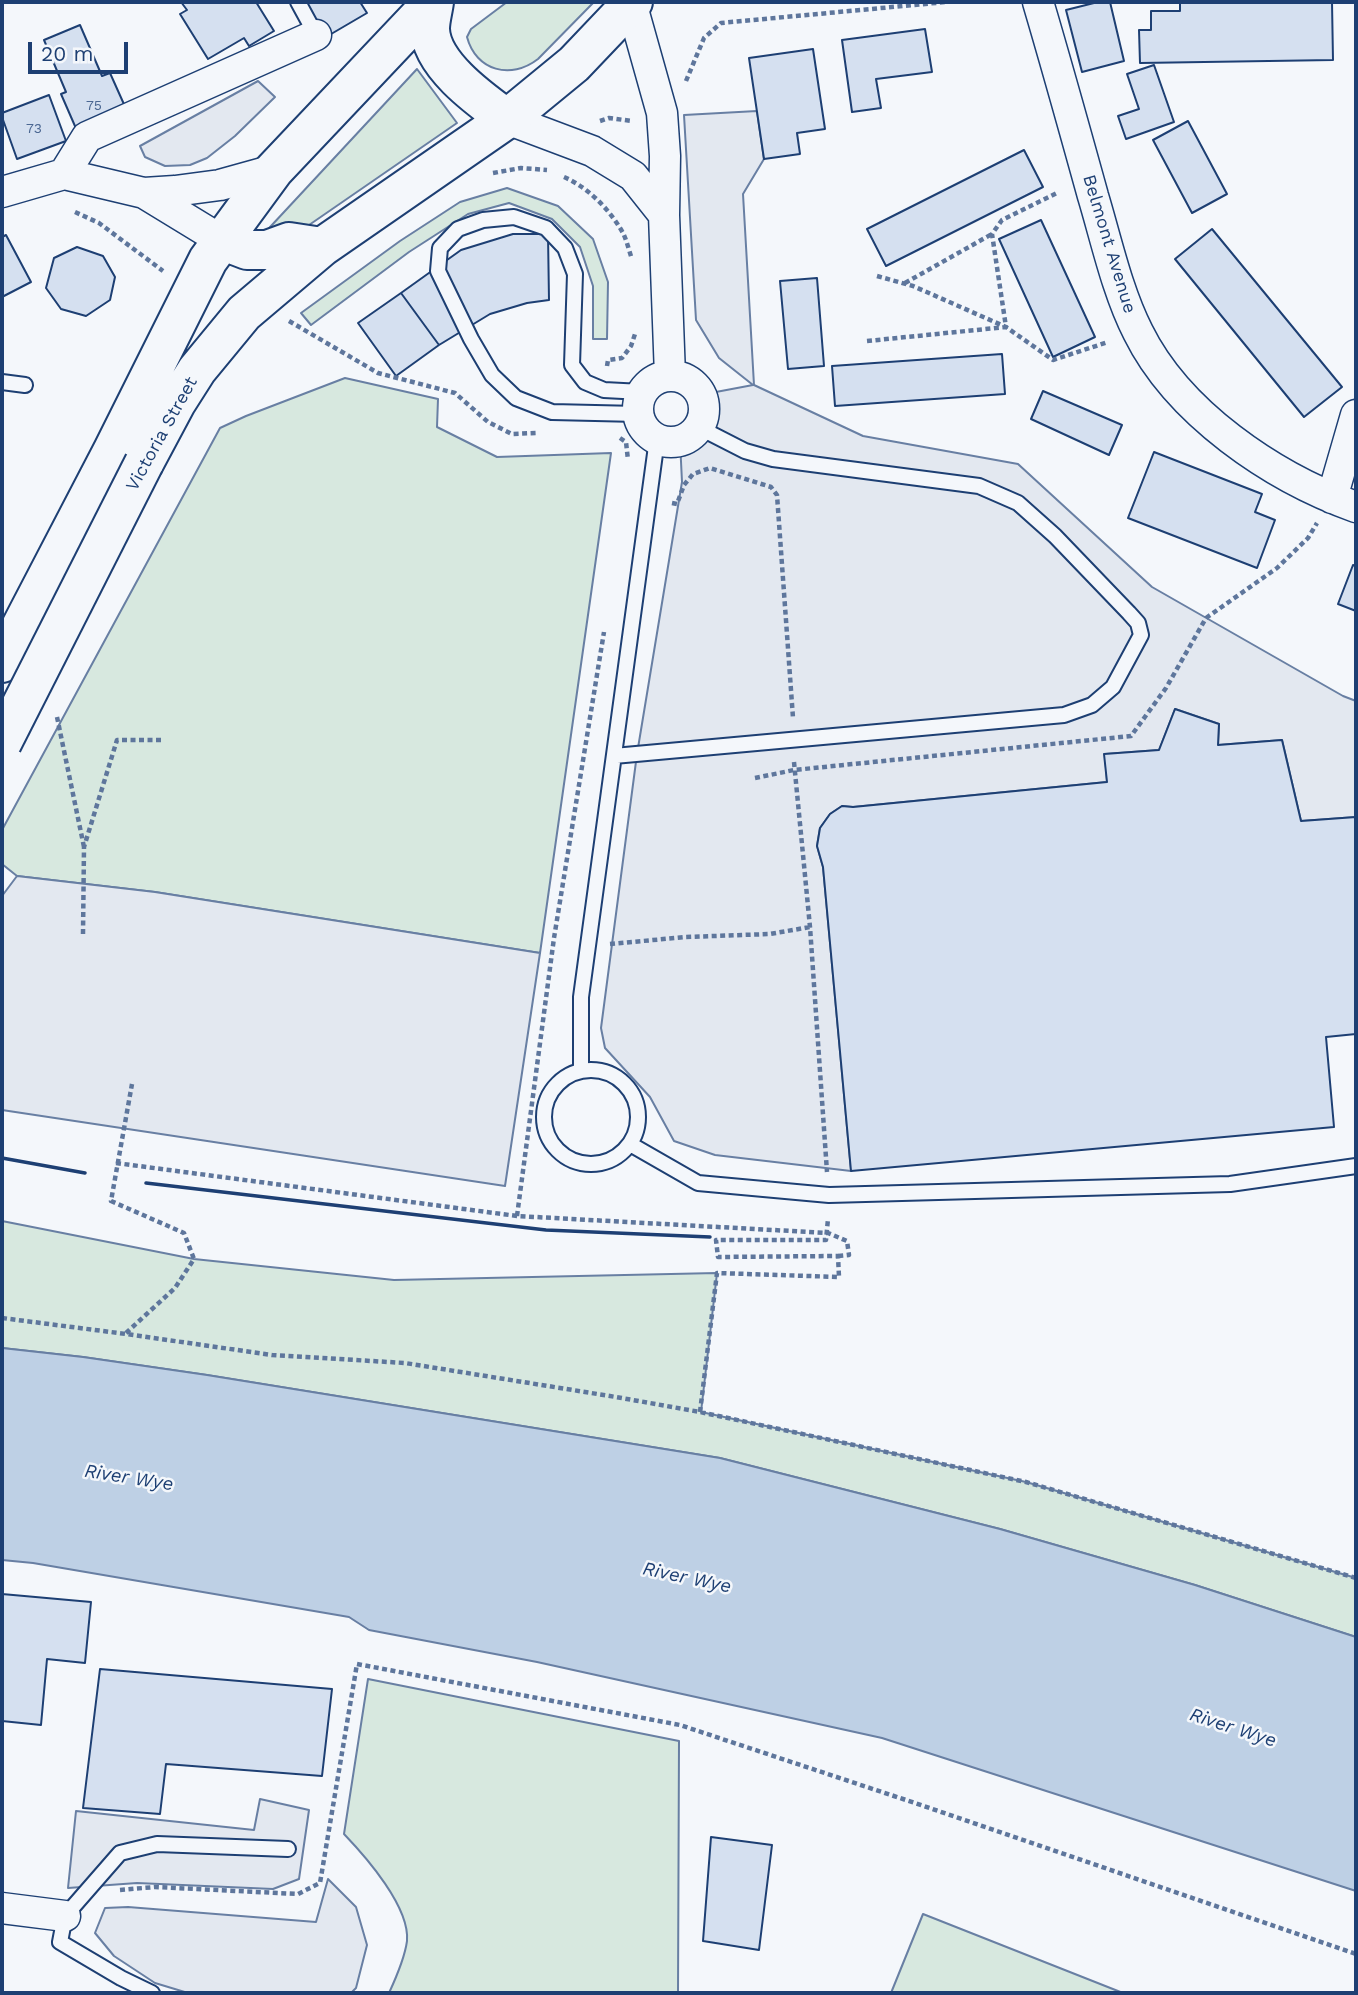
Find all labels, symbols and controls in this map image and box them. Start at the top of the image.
scale bar [32,28,131,72]
text: 20 m [41,41,93,66]
house number: 75 [86,98,102,114]
house number: 73 [26,121,42,137]
street label: Belmont Avenue [1078,172,1140,316]
street label: Victoria Street [122,373,202,495]
water label: River Wye [83,1460,175,1496]
water label: River Wye [641,1557,733,1599]
water label: River Wye [1187,1703,1279,1753]

